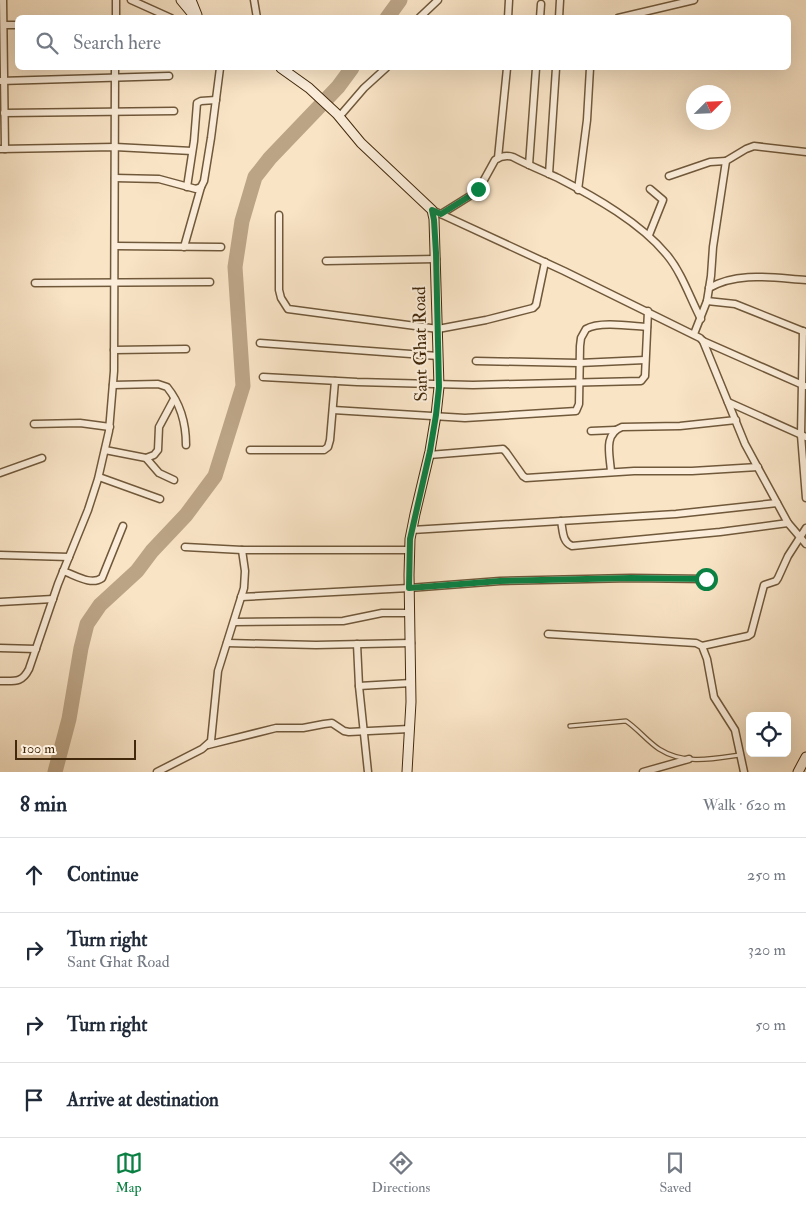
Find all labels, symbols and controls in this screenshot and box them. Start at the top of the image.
search box [15,15,791,70]
icon: search [33,29,61,57]
text: Search here [73,31,161,55]
north arrow [686,85,731,130]
route end [467,178,490,201]
street label: Sant Ghat Road [408,286,433,402]
route start [695,568,718,591]
map controls [746,712,791,757]
button: locate [746,712,791,757]
scale bar [15,737,136,760]
text: 100 m [22,740,55,757]
text: 8 min [20,791,67,818]
text: Walk · 620 m [703,795,786,815]
icon: ahead [20,861,48,889]
text: Continue [67,863,138,887]
text: 250 m [747,865,786,885]
text: Turn right [67,928,147,952]
icon: right [20,936,48,964]
text: 320 m [748,940,786,960]
text: Sant Ghat Road [67,952,170,972]
icon: right [20,1011,48,1039]
text: Turn right [67,1013,147,1037]
text: 50 m [755,1015,786,1035]
icon: arrive [20,1086,48,1114]
text: Arrive at destination [67,1088,219,1112]
tab: Map [115,1149,143,1196]
tab: Directions [372,1149,430,1196]
tab: Saved [659,1149,691,1196]

